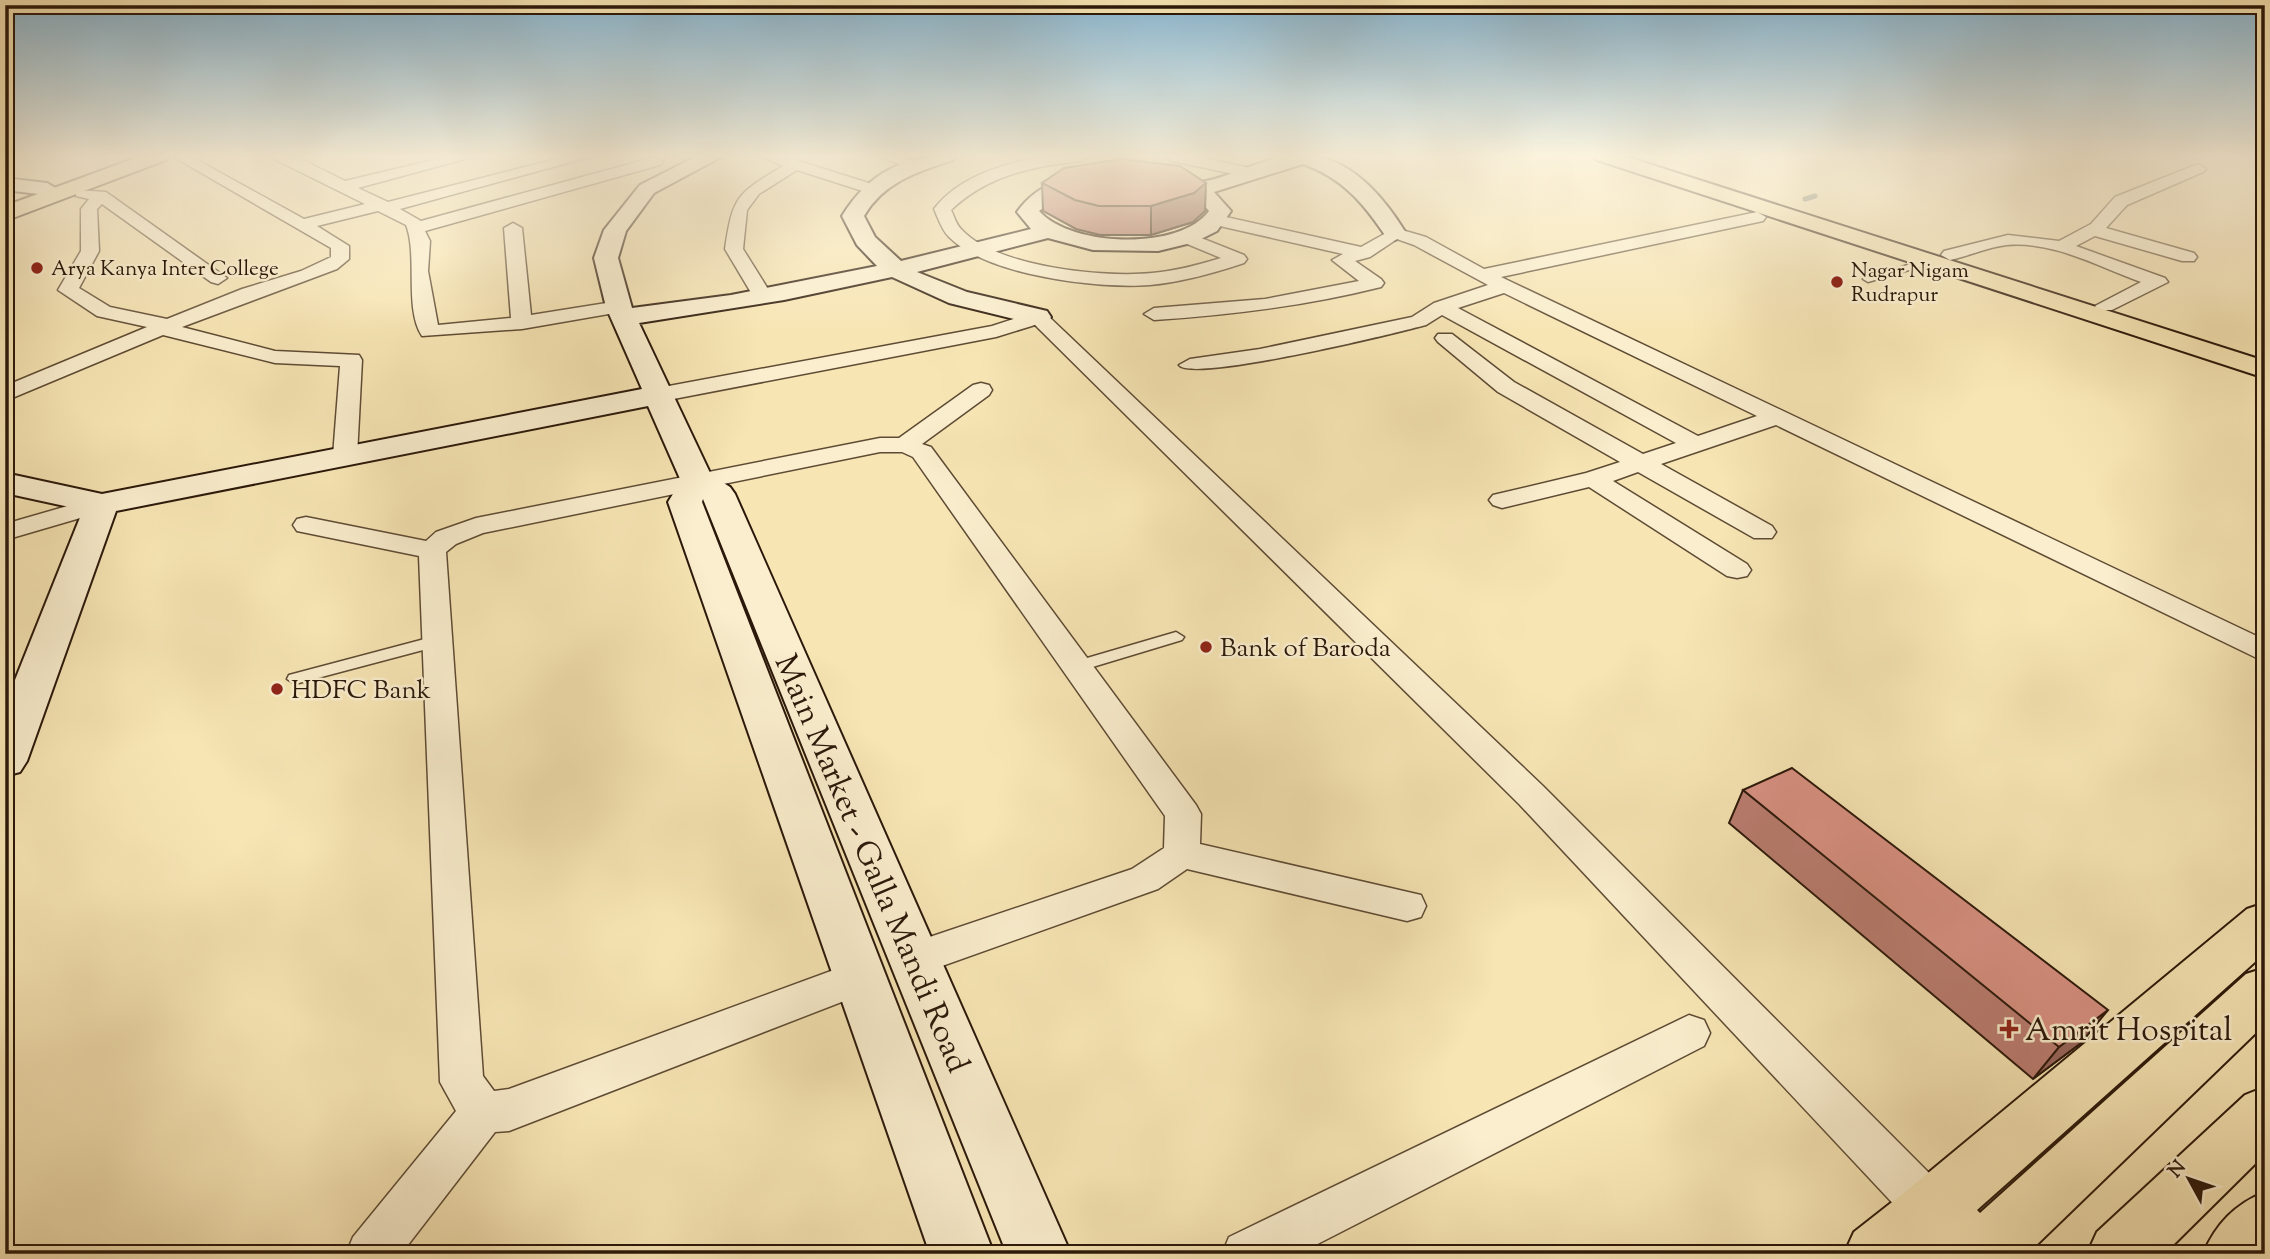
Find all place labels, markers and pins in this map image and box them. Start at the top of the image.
place label: Arya Kanya Inter College [51,255,279,285]
place label: Nagar Nigam Rudrapur [1851,257,1969,311]
marker: Arya Kanya Inter College [29,260,45,276]
marker: Nagar Nigam Rudrapur [1829,274,1845,290]
place label: Bank of Baroda [1220,631,1391,668]
marker: Bank of Baroda [1198,639,1214,655]
place label: HDFC Bank [291,673,431,710]
marker: HDFC Bank [269,681,285,697]
place label: Amrit Hospital [2025,1009,2233,1055]
marker: Amrit Hospital [1999,1019,2019,1039]

